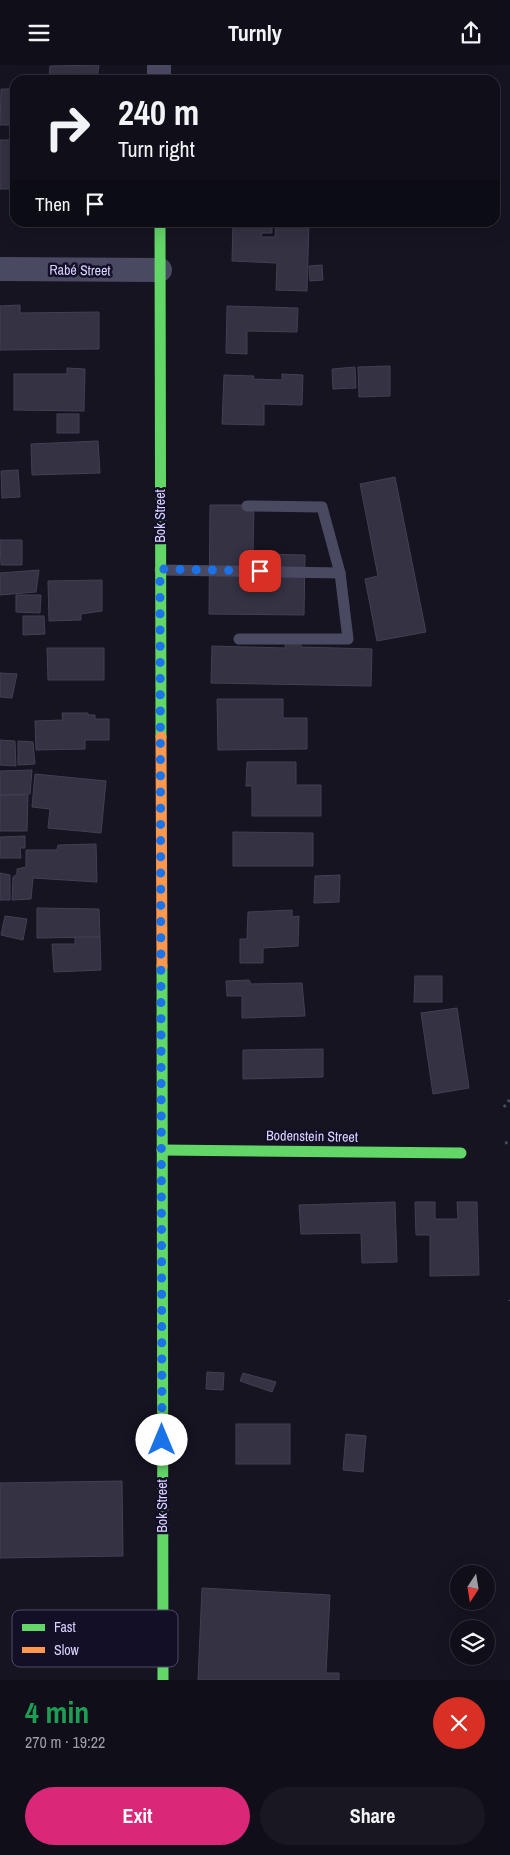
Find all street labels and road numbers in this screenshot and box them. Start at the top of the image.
street label: Rabé Street [49,260,111,280]
street label: Bok Street [151,489,169,543]
street label: Bodenstein Street [266,1126,358,1146]
street label: Bok Street [153,1479,171,1533]

